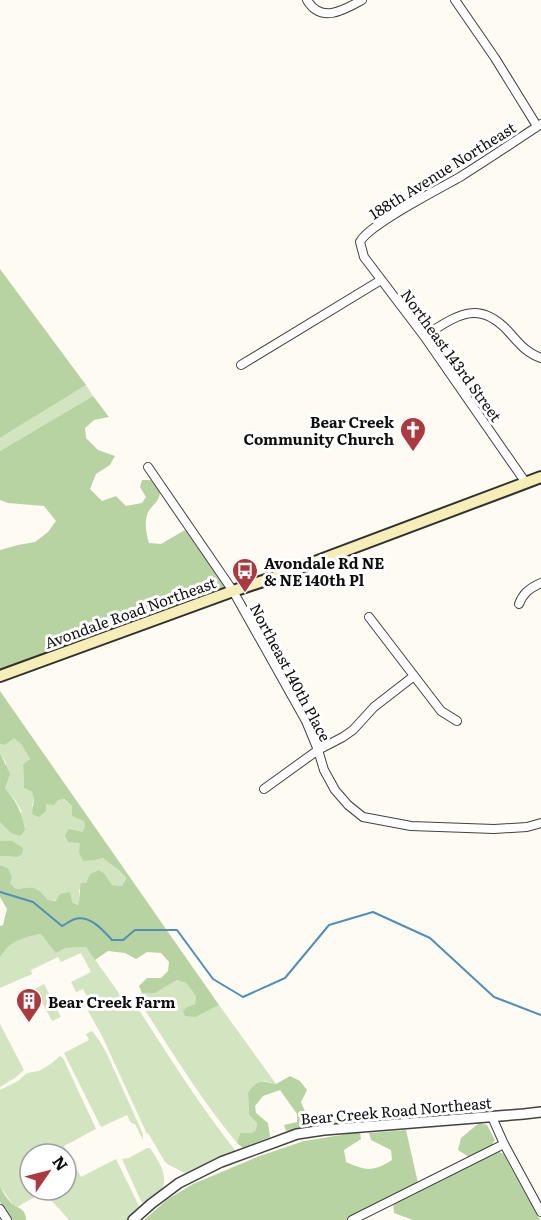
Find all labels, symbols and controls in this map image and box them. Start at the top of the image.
street label: 188th Avenue Northeast [364,115,520,225]
street label: Northeast 143rd Street [396,284,508,426]
place label: Bear Creek Community Church [243,410,395,450]
church icon: Bear Creek Community Church [398,415,428,453]
place label: Avondale Rd NE & NE 140th Pl [264,551,384,591]
bus stop icon: Avondale Rd NE & NE 140th Pl [230,556,260,594]
street label: Avondale Road Northeast [41,570,219,654]
street label: Northeast 140th Place [245,599,337,745]
building icon: Bear Creek Farm [14,986,44,1024]
place label: Bear Creek Farm [48,990,176,1013]
street label: Bear Creek Road Northeast [299,1090,493,1130]
north arrow [18,1142,78,1202]
text: N [47,1150,75,1175]

